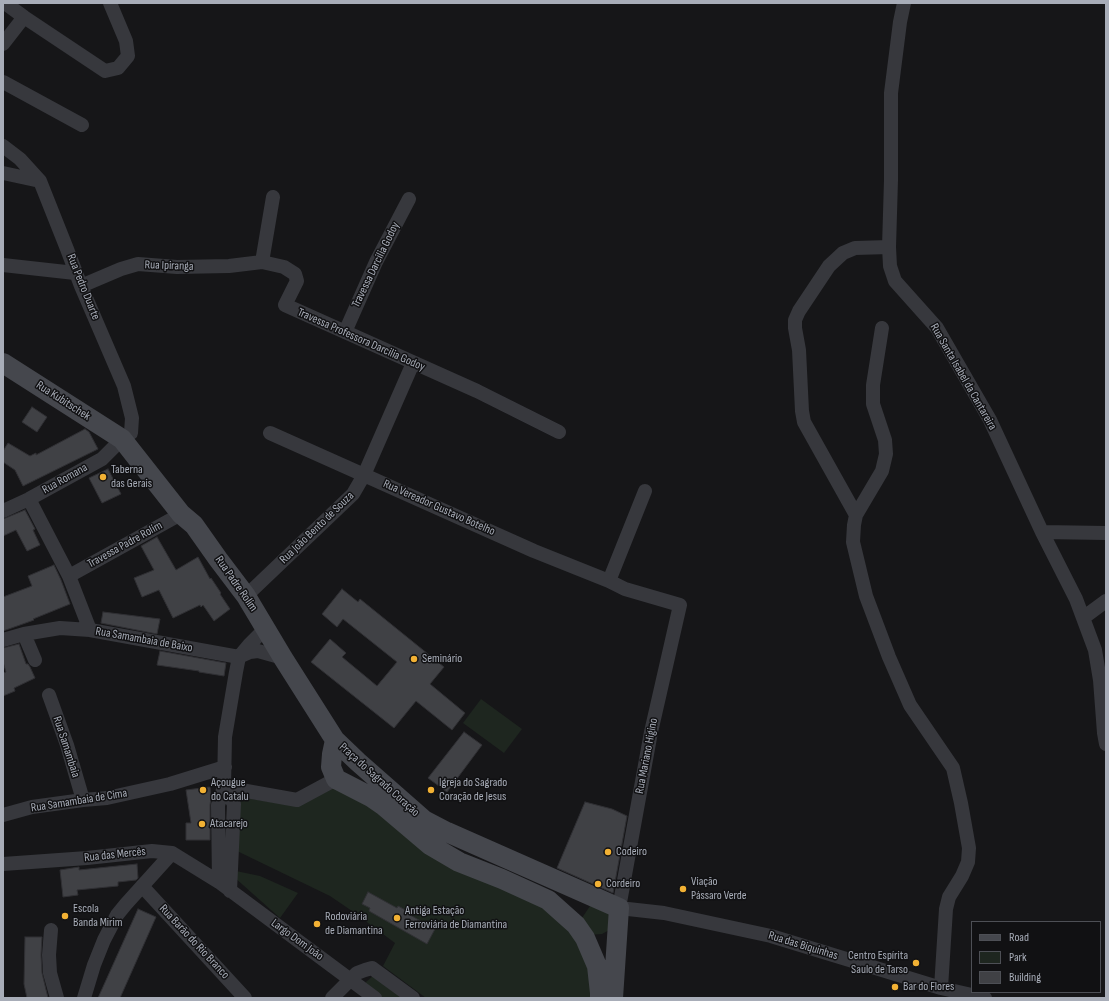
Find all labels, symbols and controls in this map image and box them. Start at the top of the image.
street label: Travessa Darcilia Godoy [349,220,403,310]
street label: Rua Pedro Duarte [63,252,103,322]
street label: Rua Ipiranga [144,258,194,274]
street label: Travessa Professora Darcilia Godoy [295,305,427,375]
street label: Rua Santa Isabel da Cantareira [927,321,999,433]
street label: Rua Kubitschek [33,378,93,424]
street label: Rua Romana [40,461,90,497]
place label: Taberna das Gerais [111,463,152,491]
marker: Taberna das Gerais [98,472,108,482]
street label: Rua Vereador Gustavo Botelho [381,477,497,539]
street label: Rua João Bento de Souza [277,489,357,567]
street label: Travessa Padre Rolim [85,518,165,572]
street label: Rua Padre Rolim [212,553,260,615]
street label: Rua Samambaia de Baixo [94,624,194,656]
place label: Seminário [422,652,462,666]
marker: Seminário [409,654,419,664]
street label: Rua Samambaia [49,715,83,779]
street label: Rua Mariano Higino [633,717,661,795]
street label: Praça do Sagrado Coração [336,740,422,820]
place label: Açougue do Catalu [211,776,249,804]
place label: Igreja do Sagrado Coração de Jesus [439,776,507,804]
marker: Açougue do Catalu [198,785,208,795]
marker: Igreja do Sagrado Coração de Jesus [426,785,436,795]
street label: Rua Samambaia de Cima [30,786,128,816]
place label: Atacarejo [210,817,248,831]
marker: Atacarejo [197,819,207,829]
street label: Rua das Mercês [83,845,147,865]
place label: Codeiro [616,845,647,859]
marker: Codeiro [603,847,613,857]
place label: Viação Pássaro Verde [691,875,747,903]
place label: Cordeiro [606,877,640,891]
marker: Cordeiro [593,879,603,889]
marker: Viação Pássaro Verde [678,884,688,894]
place label: Escola Banda Mirim [73,902,122,930]
street label: Rua Barão do Rio Branco [156,902,232,982]
place label: Antiga Estação Ferroviária de Diamantina [405,904,507,932]
place label: Rodoviária de Diamantina [325,910,383,938]
marker: Escola Banda Mirim [60,911,70,921]
marker: Antiga Estação Ferroviária de Diamantina [392,913,402,923]
street label: Largo Dom João [268,916,326,964]
marker: Rodoviária de Diamantina [312,919,322,929]
legend [971,921,1101,993]
street label: Rua das Biquinhas [766,929,840,963]
text: Road [1009,930,1029,945]
place label: Centro Espírita Saulo de Tarso [848,949,908,977]
text: Park [1009,950,1027,965]
marker: Centro Espírita Saulo de Tarso [911,958,921,968]
text: Building [1009,970,1041,985]
place label: Bar do Flores [903,980,954,994]
marker: Bar do Flores [890,982,900,992]

